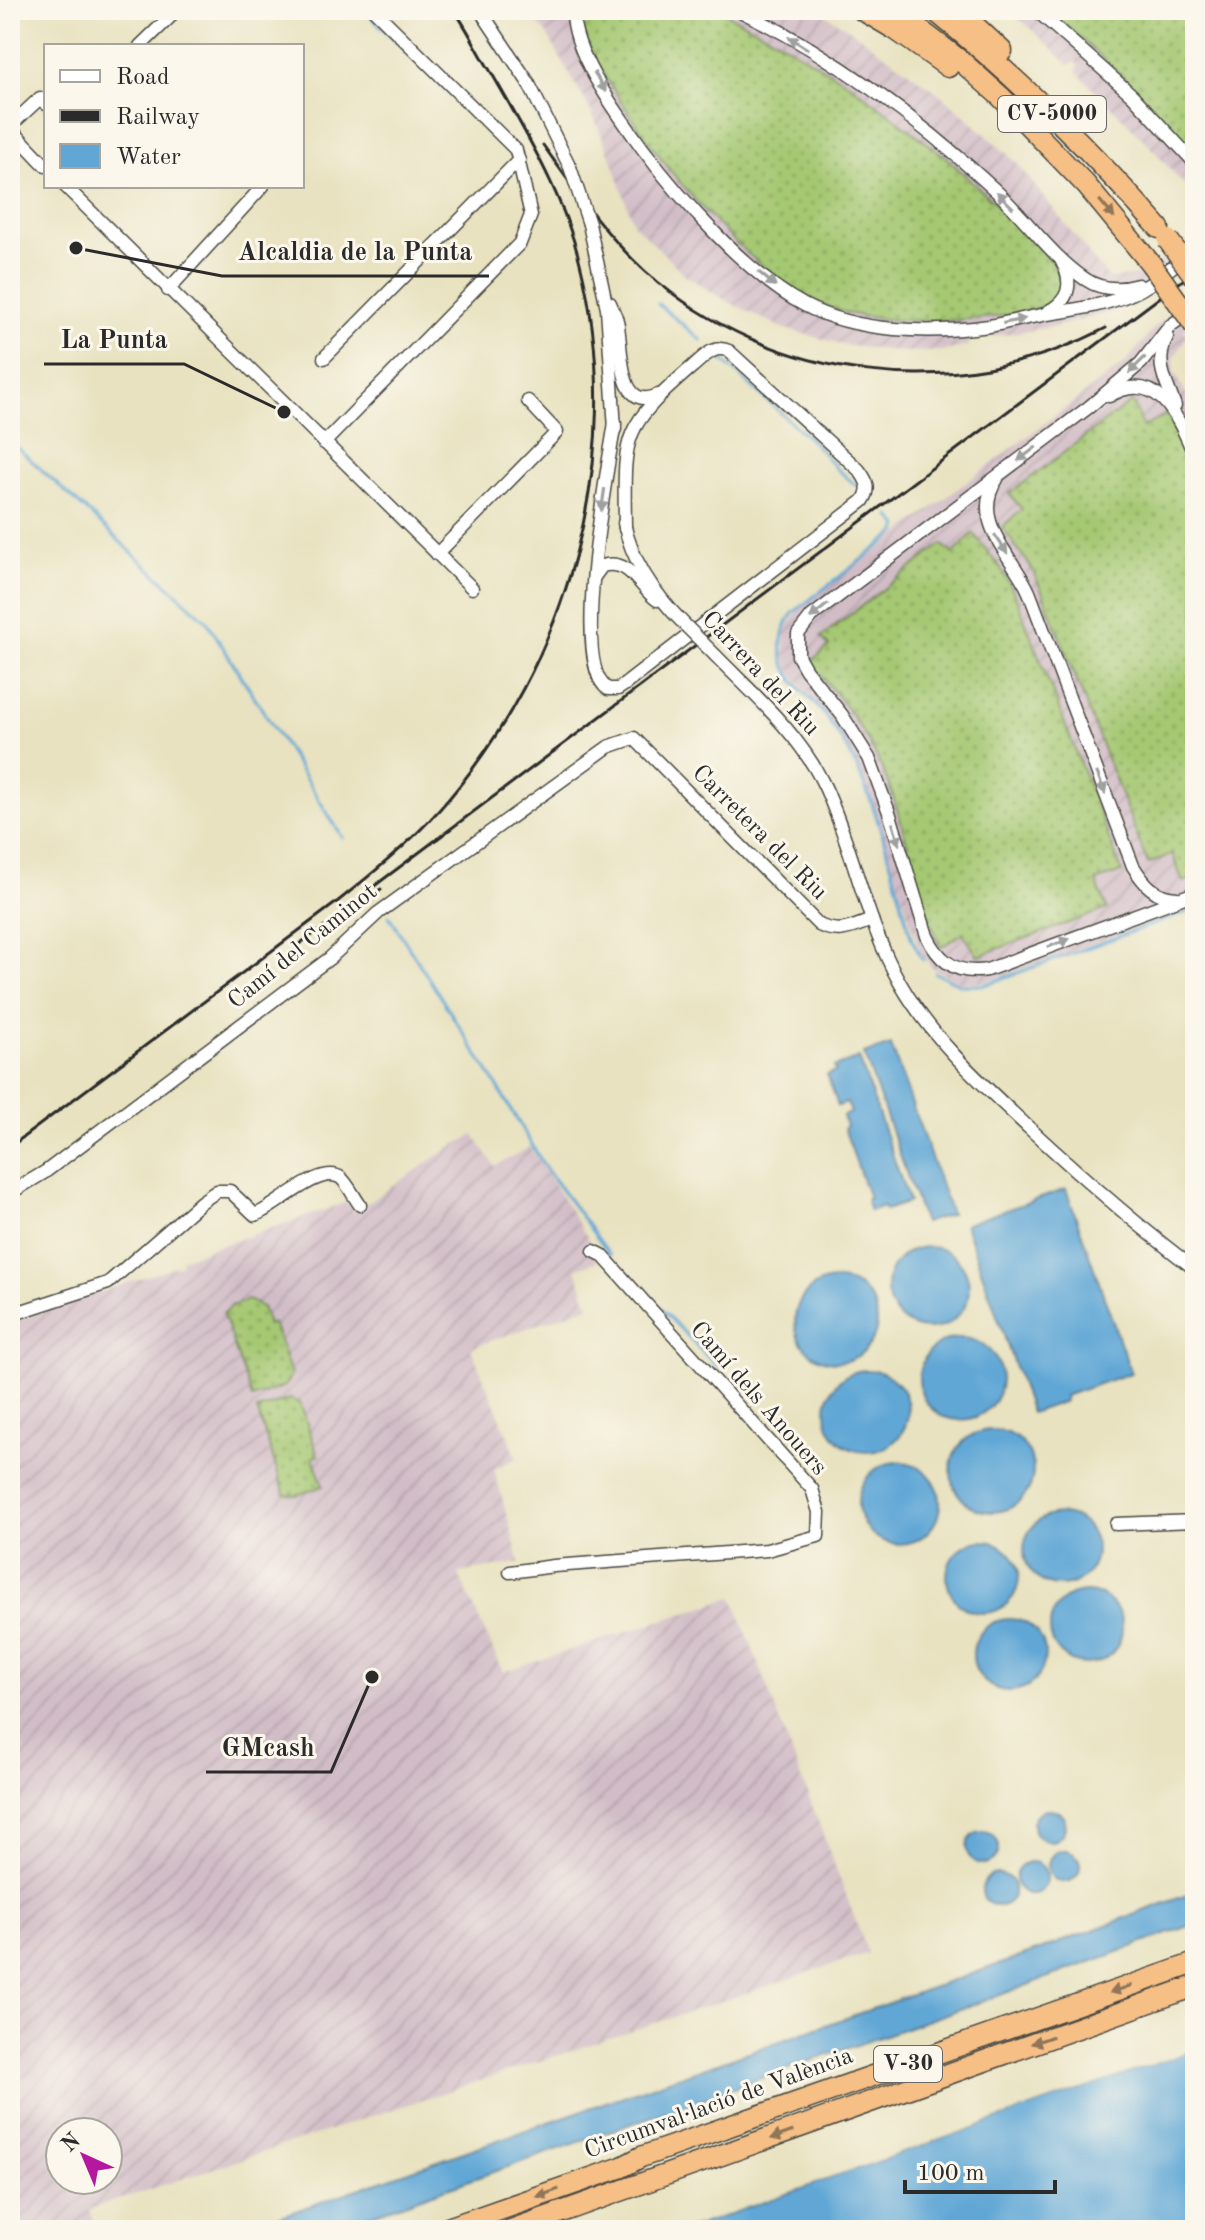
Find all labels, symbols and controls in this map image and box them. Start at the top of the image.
one-way arrow [787,36,809,50]
legend [44,44,304,188]
text: Road [116,66,169,90]
one-way arrow [593,71,607,93]
road number: CV-5000 [998,96,1106,132]
text: Railway [116,106,200,130]
text: Water [116,146,181,170]
one-way arrow [996,191,1015,210]
one-way arrow [1098,198,1115,218]
callout: Alcaldia de la Punta [222,226,489,276]
text: Alcaldia de la Punta [238,240,472,266]
one-way arrow [757,270,777,287]
callout: La Punta [44,314,184,364]
one-way arrow [1002,314,1027,326]
text: La Punta [60,328,168,354]
one-way arrow [1128,355,1147,374]
one-way arrow [1017,446,1037,462]
one-way arrow [596,488,609,513]
one-way arrow [993,533,1008,555]
one-way arrow [809,602,830,618]
street label: Carrera del Riu [697,607,824,741]
street label: Carretera del Riu [687,761,831,905]
one-way arrow [1095,771,1108,795]
one-way arrow [890,823,903,847]
street label: Camí del Caminot [224,880,382,1014]
one-way arrow [1047,937,1071,949]
street label: Camí dels Anouers [685,1318,831,1480]
callout: GMcash [206,1722,331,1772]
text: GMcash [222,1736,314,1762]
one-way arrow [1109,1983,1133,1995]
one-way arrow [1030,2035,1054,2047]
street label: Circumval·lació de València [582,2044,857,2164]
road number: V-30 [874,2046,942,2082]
north arrow [44,2116,124,2196]
text: N [58,2129,85,2157]
one-way arrow [770,2129,794,2142]
scale bar [905,2144,1055,2194]
text: 100 m [917,2162,985,2186]
one-way arrow [536,2187,560,2199]

